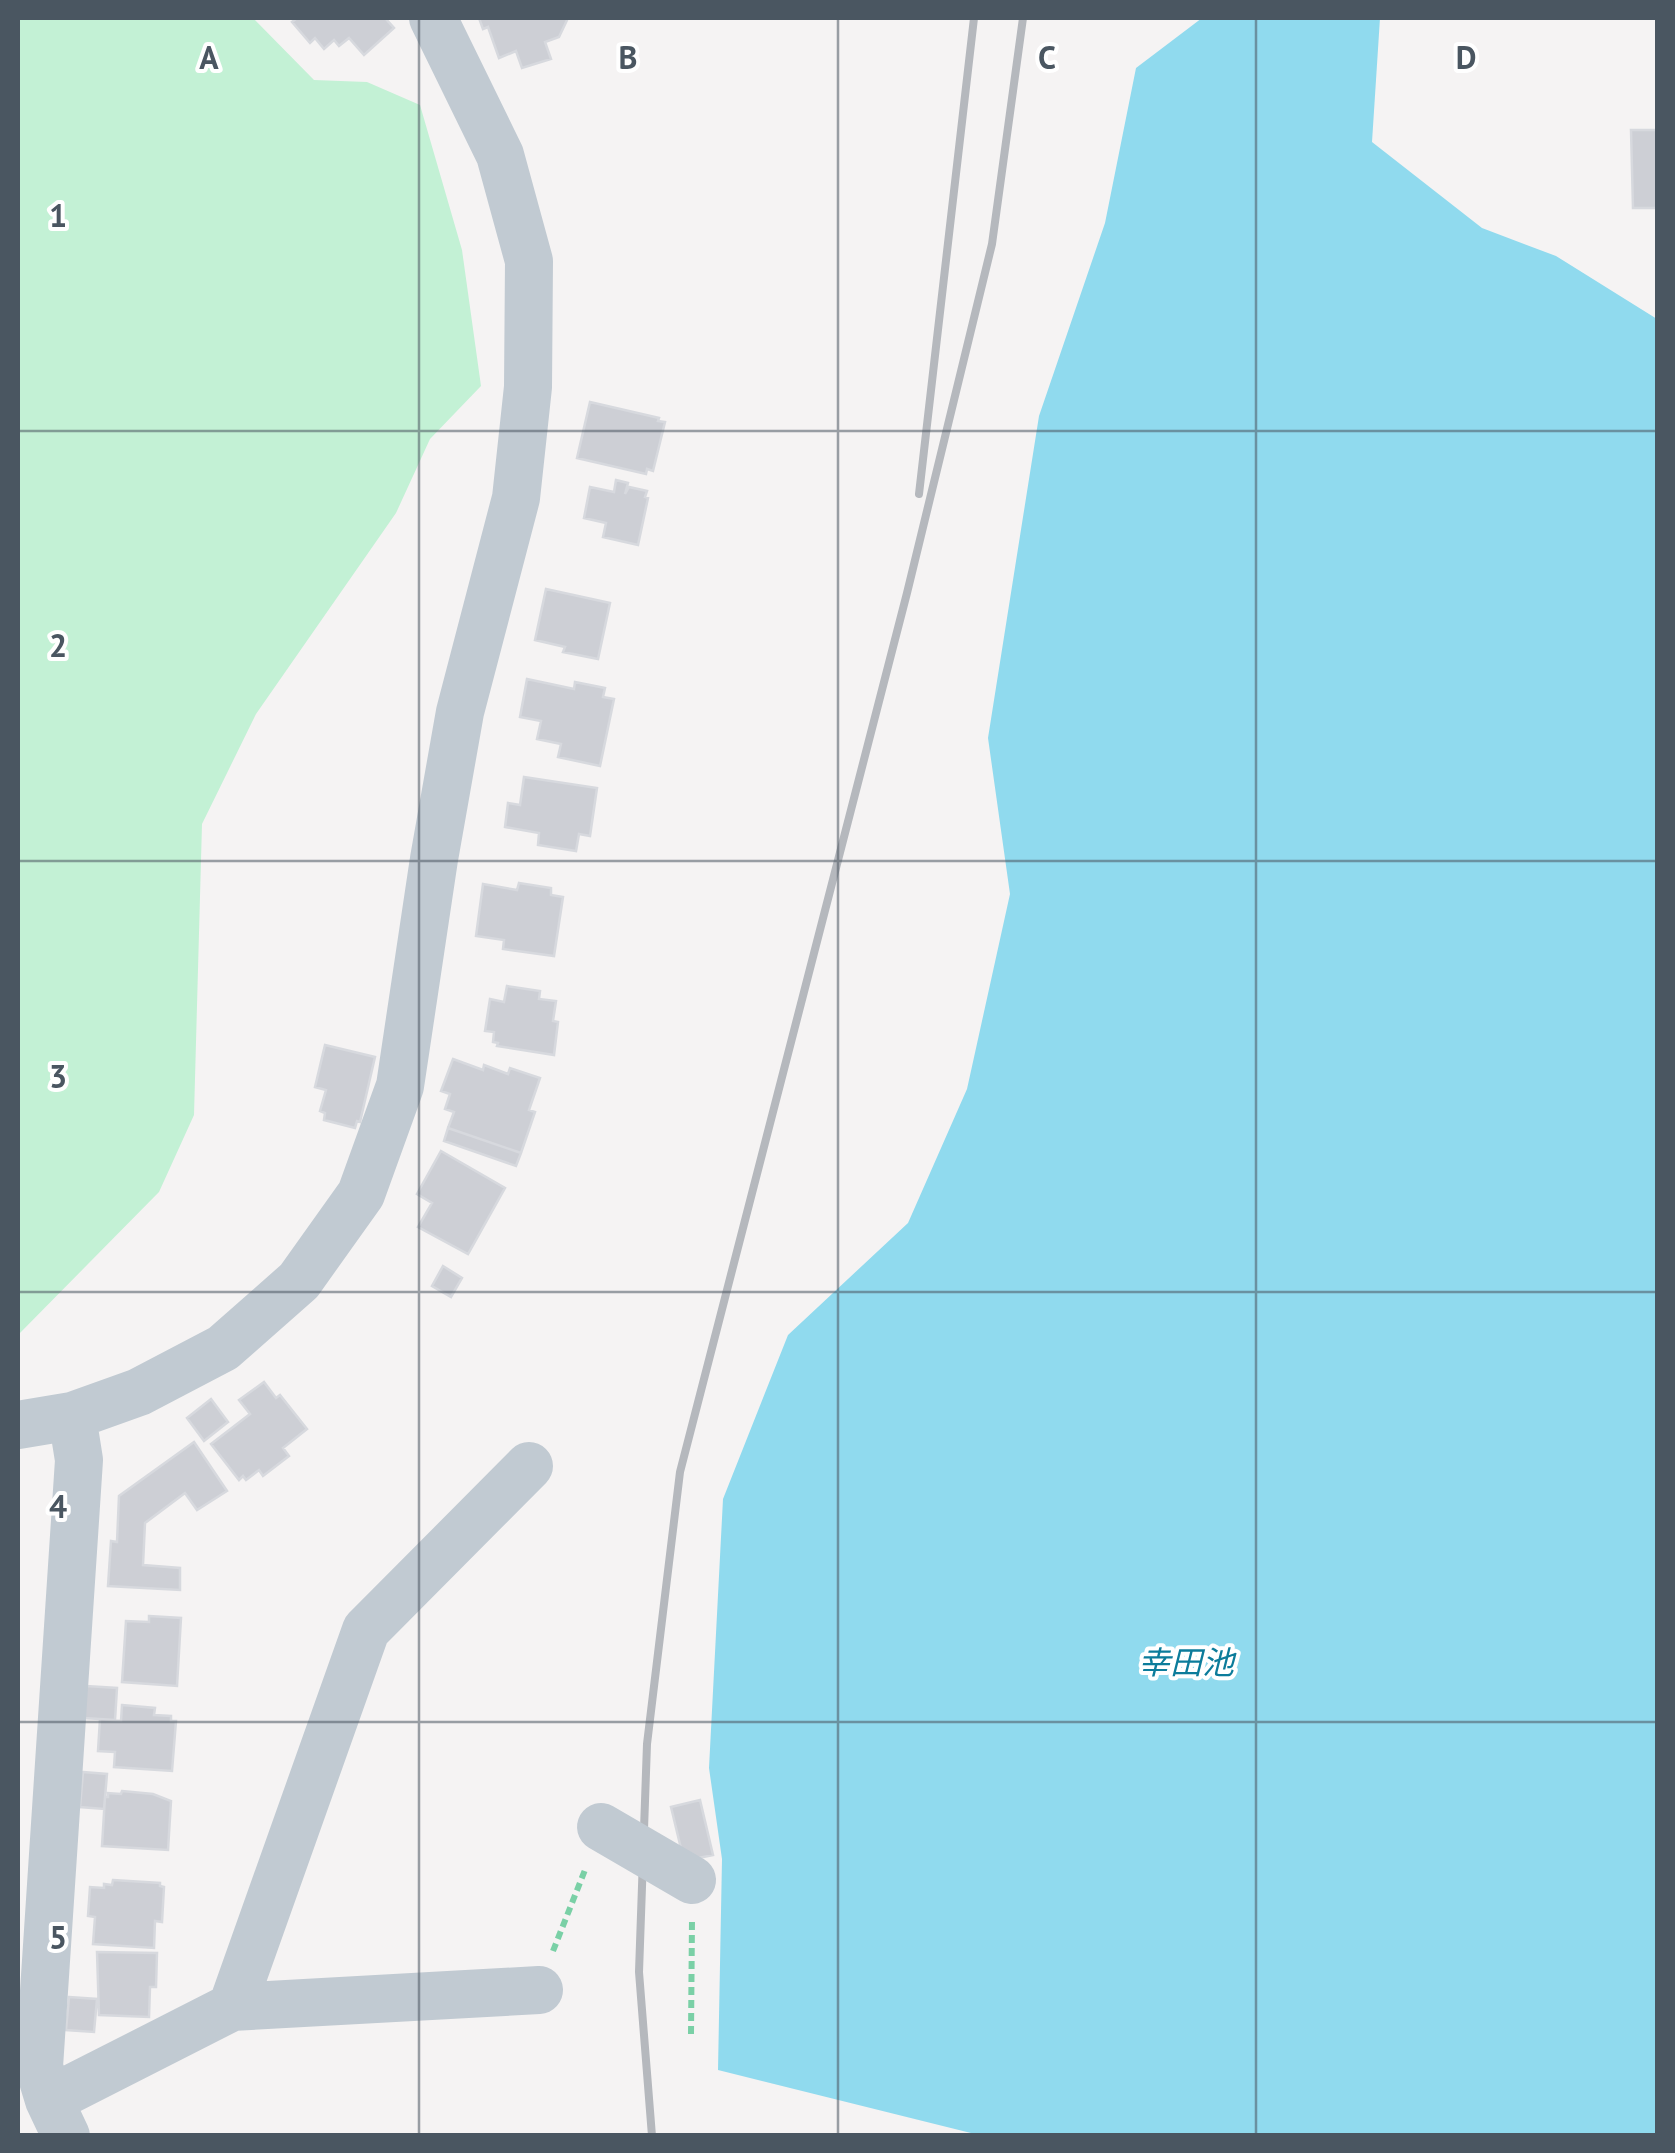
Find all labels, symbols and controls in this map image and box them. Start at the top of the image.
text: A [199,36,219,78]
text: B [619,36,637,78]
text: C [1038,36,1056,78]
text: D [1456,36,1476,78]
text: 1 [49,194,67,236]
text: 2 [49,624,67,666]
text: 3 [49,1055,67,1097]
text: 4 [49,1485,67,1527]
water label: 幸田池 [1138,1641,1237,1683]
text: 5 [49,1916,67,1958]

